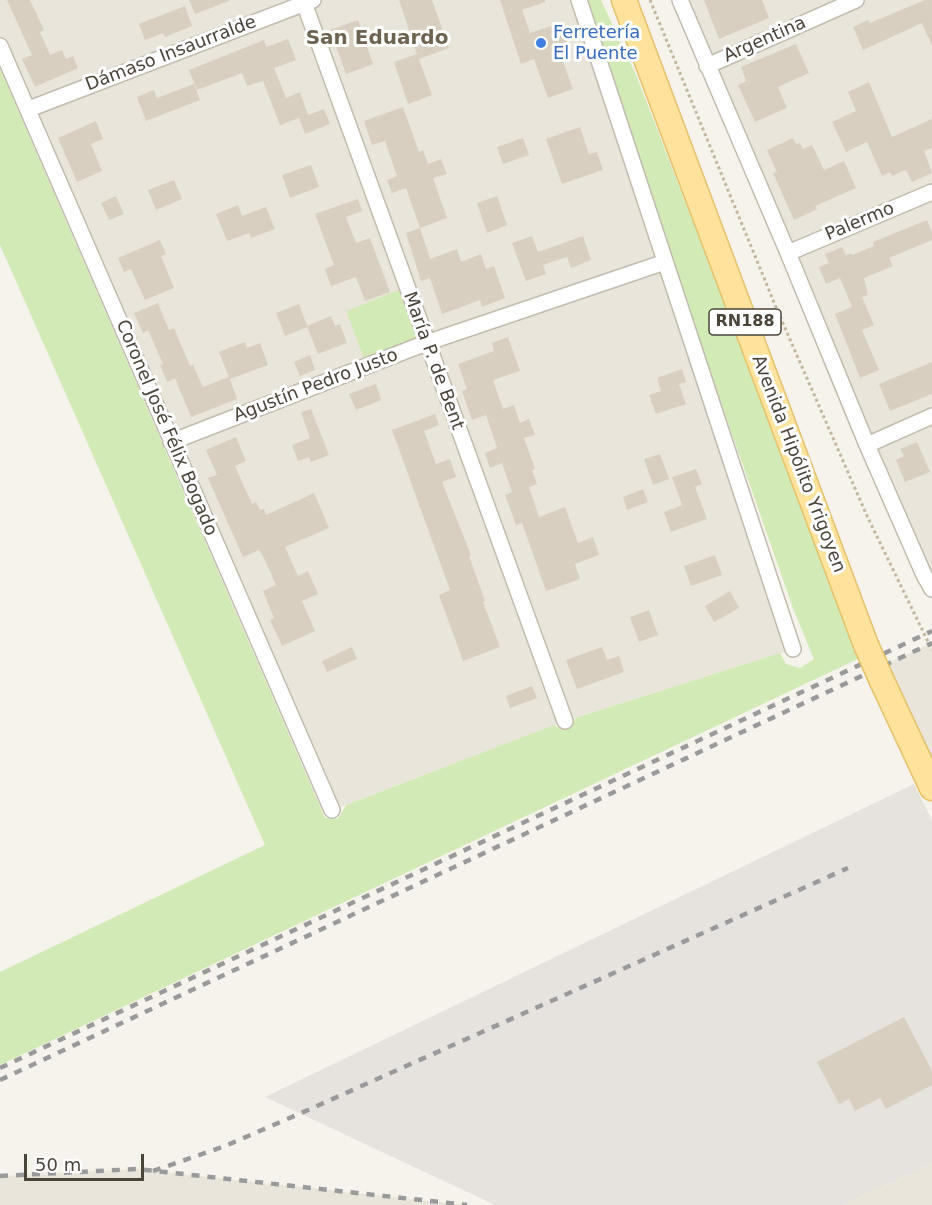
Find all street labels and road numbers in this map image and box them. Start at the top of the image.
street label: Dámaso Insaurralde [83,11,259,97]
street label: Argentina [721,12,809,68]
street label: Palermo [822,198,898,246]
street label: María P. de Bent [398,289,468,433]
road number: RN188 [709,309,781,335]
street label: Coronel José Félix Bogado [111,317,221,539]
street label: Agustín Pedro Justo [231,345,401,427]
street label: Avenida Hipólito Yrigoyen [746,352,850,576]

